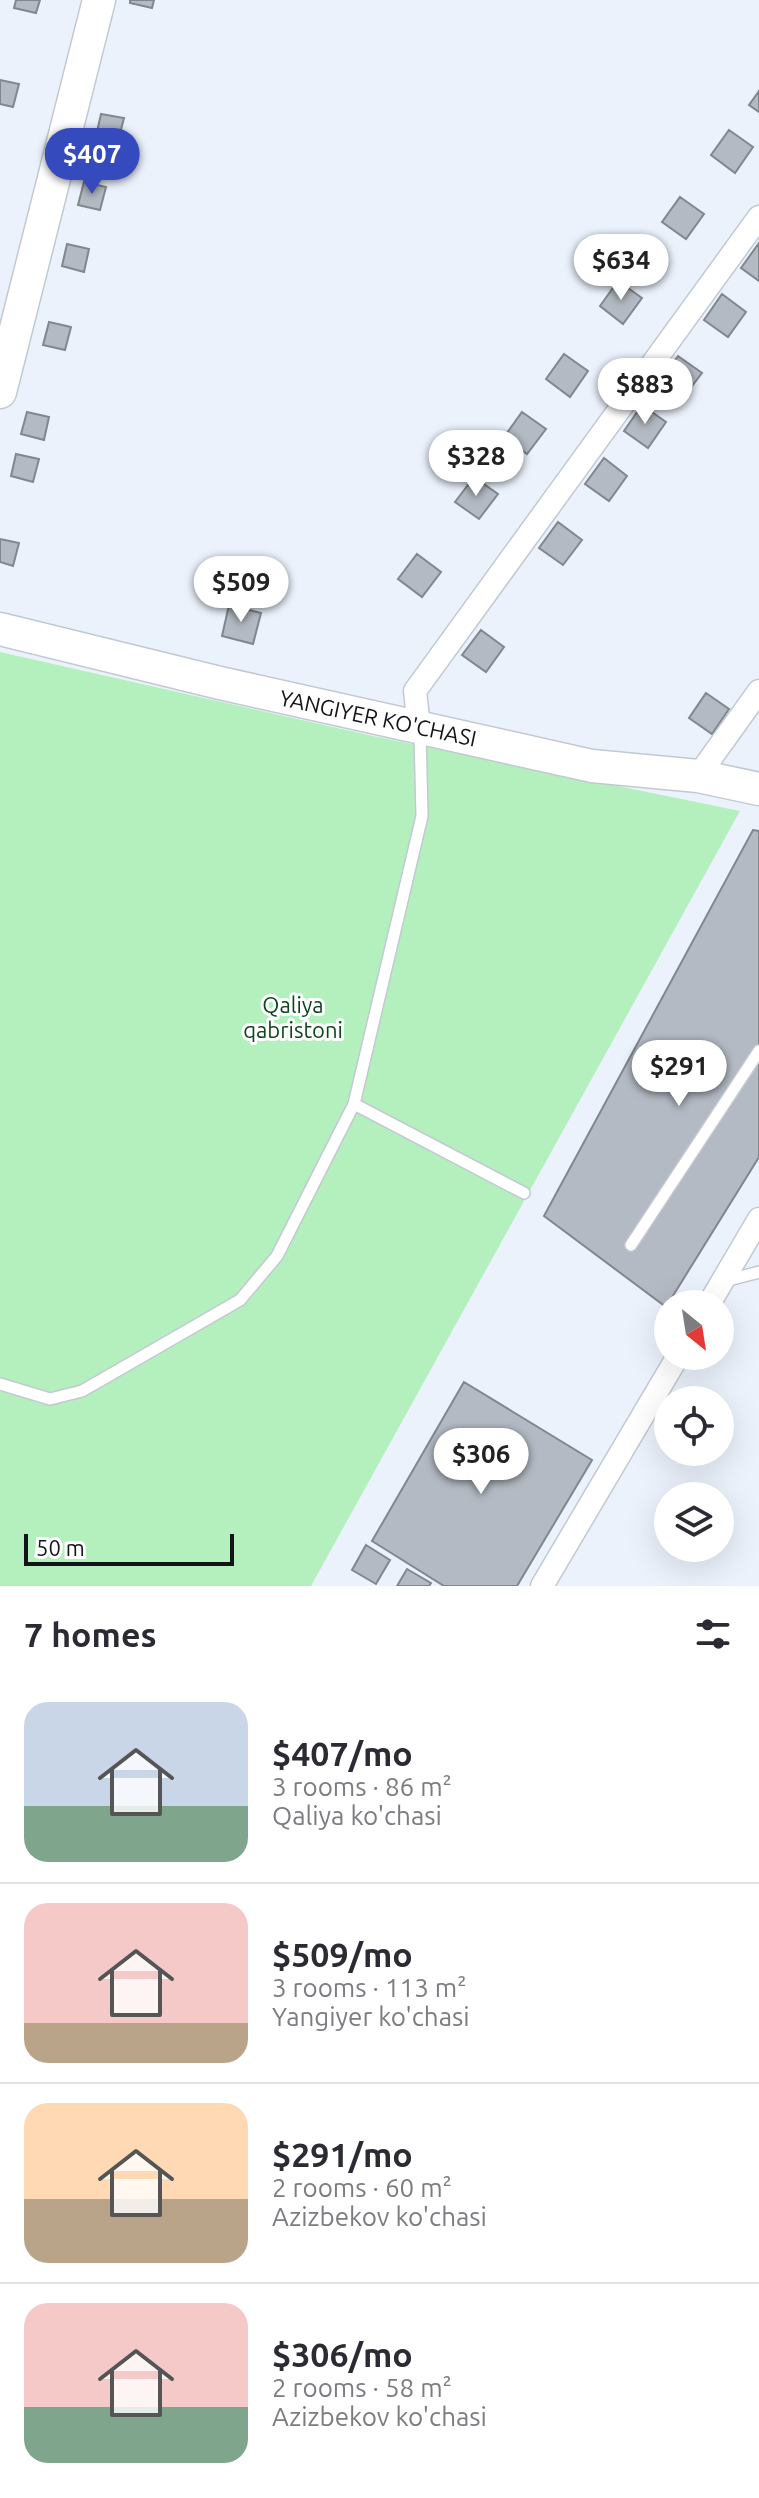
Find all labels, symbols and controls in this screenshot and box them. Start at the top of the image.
pin: $407 [45,128,139,196]
text: $407 [63,139,121,168]
pin: $634 [574,234,668,302]
text: $634 [592,245,650,274]
pin: $883 [598,358,692,426]
text: $883 [616,369,674,398]
pin: $328 [429,430,523,498]
text: $328 [447,441,505,470]
pin: $509 [194,556,288,624]
text: $509 [212,567,270,596]
street label: YANGIYER KO'CHASI [277,684,479,751]
park label: Qaliya qabristoni [243,992,343,1042]
pin: $291 [632,1040,726,1108]
text: $291 [650,1051,708,1080]
north arrow [654,1290,734,1370]
map controls [654,1290,734,1562]
button: locate [654,1386,734,1466]
pin: $306 [434,1428,528,1496]
text: $306 [452,1439,510,1468]
button: layers [654,1482,734,1562]
scale bar [24,1530,234,1566]
text: 50 m [36,1535,85,1560]
icon: filters [691,1612,735,1656]
text: 7 homes [24,1615,157,1653]
icon: home [88,1734,184,1830]
text: $407/mo [272,1734,413,1772]
text: 3 rooms · 86 m² [272,1772,452,1801]
text: Qaliya ko'chasi [272,1801,442,1830]
icon: home [88,1935,184,2031]
text: $509/mo [272,1935,413,1973]
text: 3 rooms · 113 m² [272,1973,467,2002]
text: Yangiyer ko'chasi [272,2002,470,2031]
icon: home [88,2135,184,2231]
text: $291/mo [272,2135,413,2173]
text: 2 rooms · 60 m² [272,2173,452,2202]
text: Azizbekov ko'chasi [272,2202,487,2231]
icon: home [88,2335,184,2431]
text: $306/mo [272,2335,413,2373]
text: 2 rooms · 58 m² [272,2373,452,2402]
text: Azizbekov ko'chasi [272,2402,487,2431]

